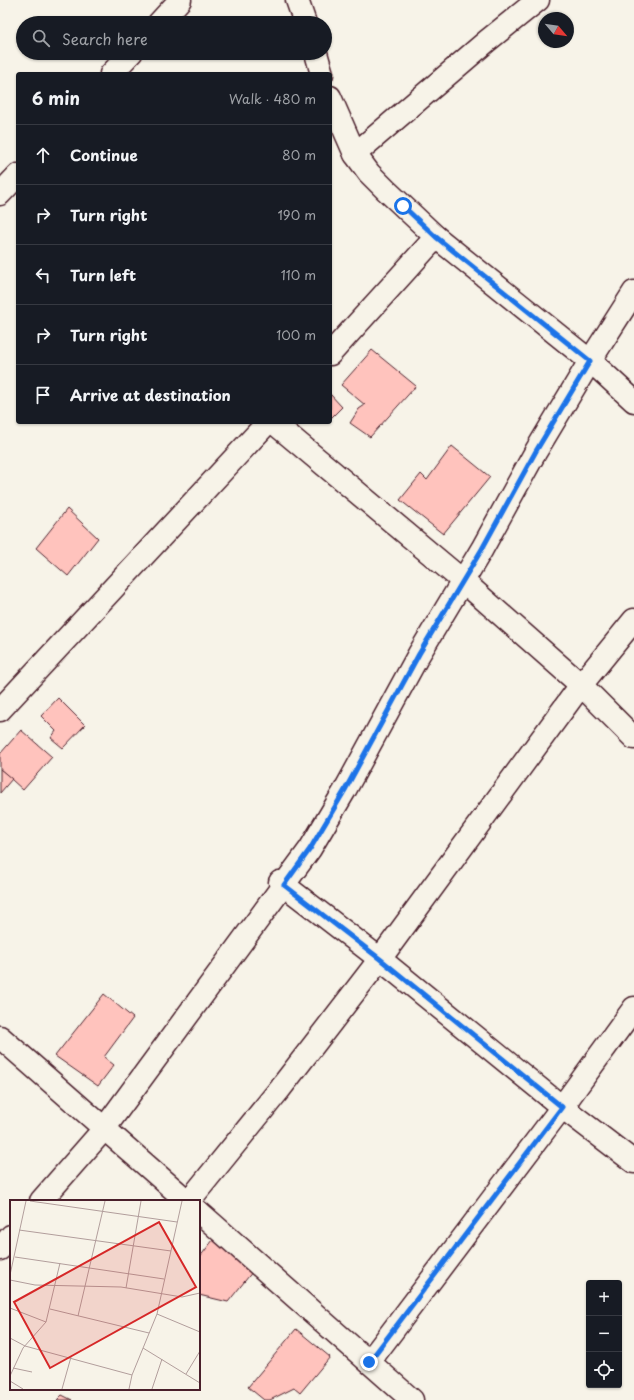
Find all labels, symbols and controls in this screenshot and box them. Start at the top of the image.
north arrow [538,12,574,48]
search box [16,16,332,60]
icon: search [30,27,52,49]
text: Search here [62,27,148,50]
text: 6 min [32,85,80,111]
text: Walk · 480 m [229,89,316,108]
text: Continue [70,143,138,166]
icon: ahead [32,144,54,166]
text: 80 m [282,145,316,164]
route start [394,197,412,215]
text: Turn right [70,203,147,226]
icon: right [32,204,54,226]
text: 190 m [277,205,316,224]
text: Turn left [70,263,136,286]
icon: left [32,264,54,286]
text: 110 m [281,265,316,284]
text: Turn right [70,323,147,346]
icon: right [32,324,54,346]
text: 100 m [276,325,316,344]
text: Arrive at destination [70,383,231,406]
icon: arrive [32,384,54,406]
inset map [10,1200,200,1390]
map controls [586,1280,622,1388]
button: + [586,1280,622,1316]
button: − [586,1316,622,1352]
button: locate [586,1352,622,1388]
route end [360,1353,378,1371]

